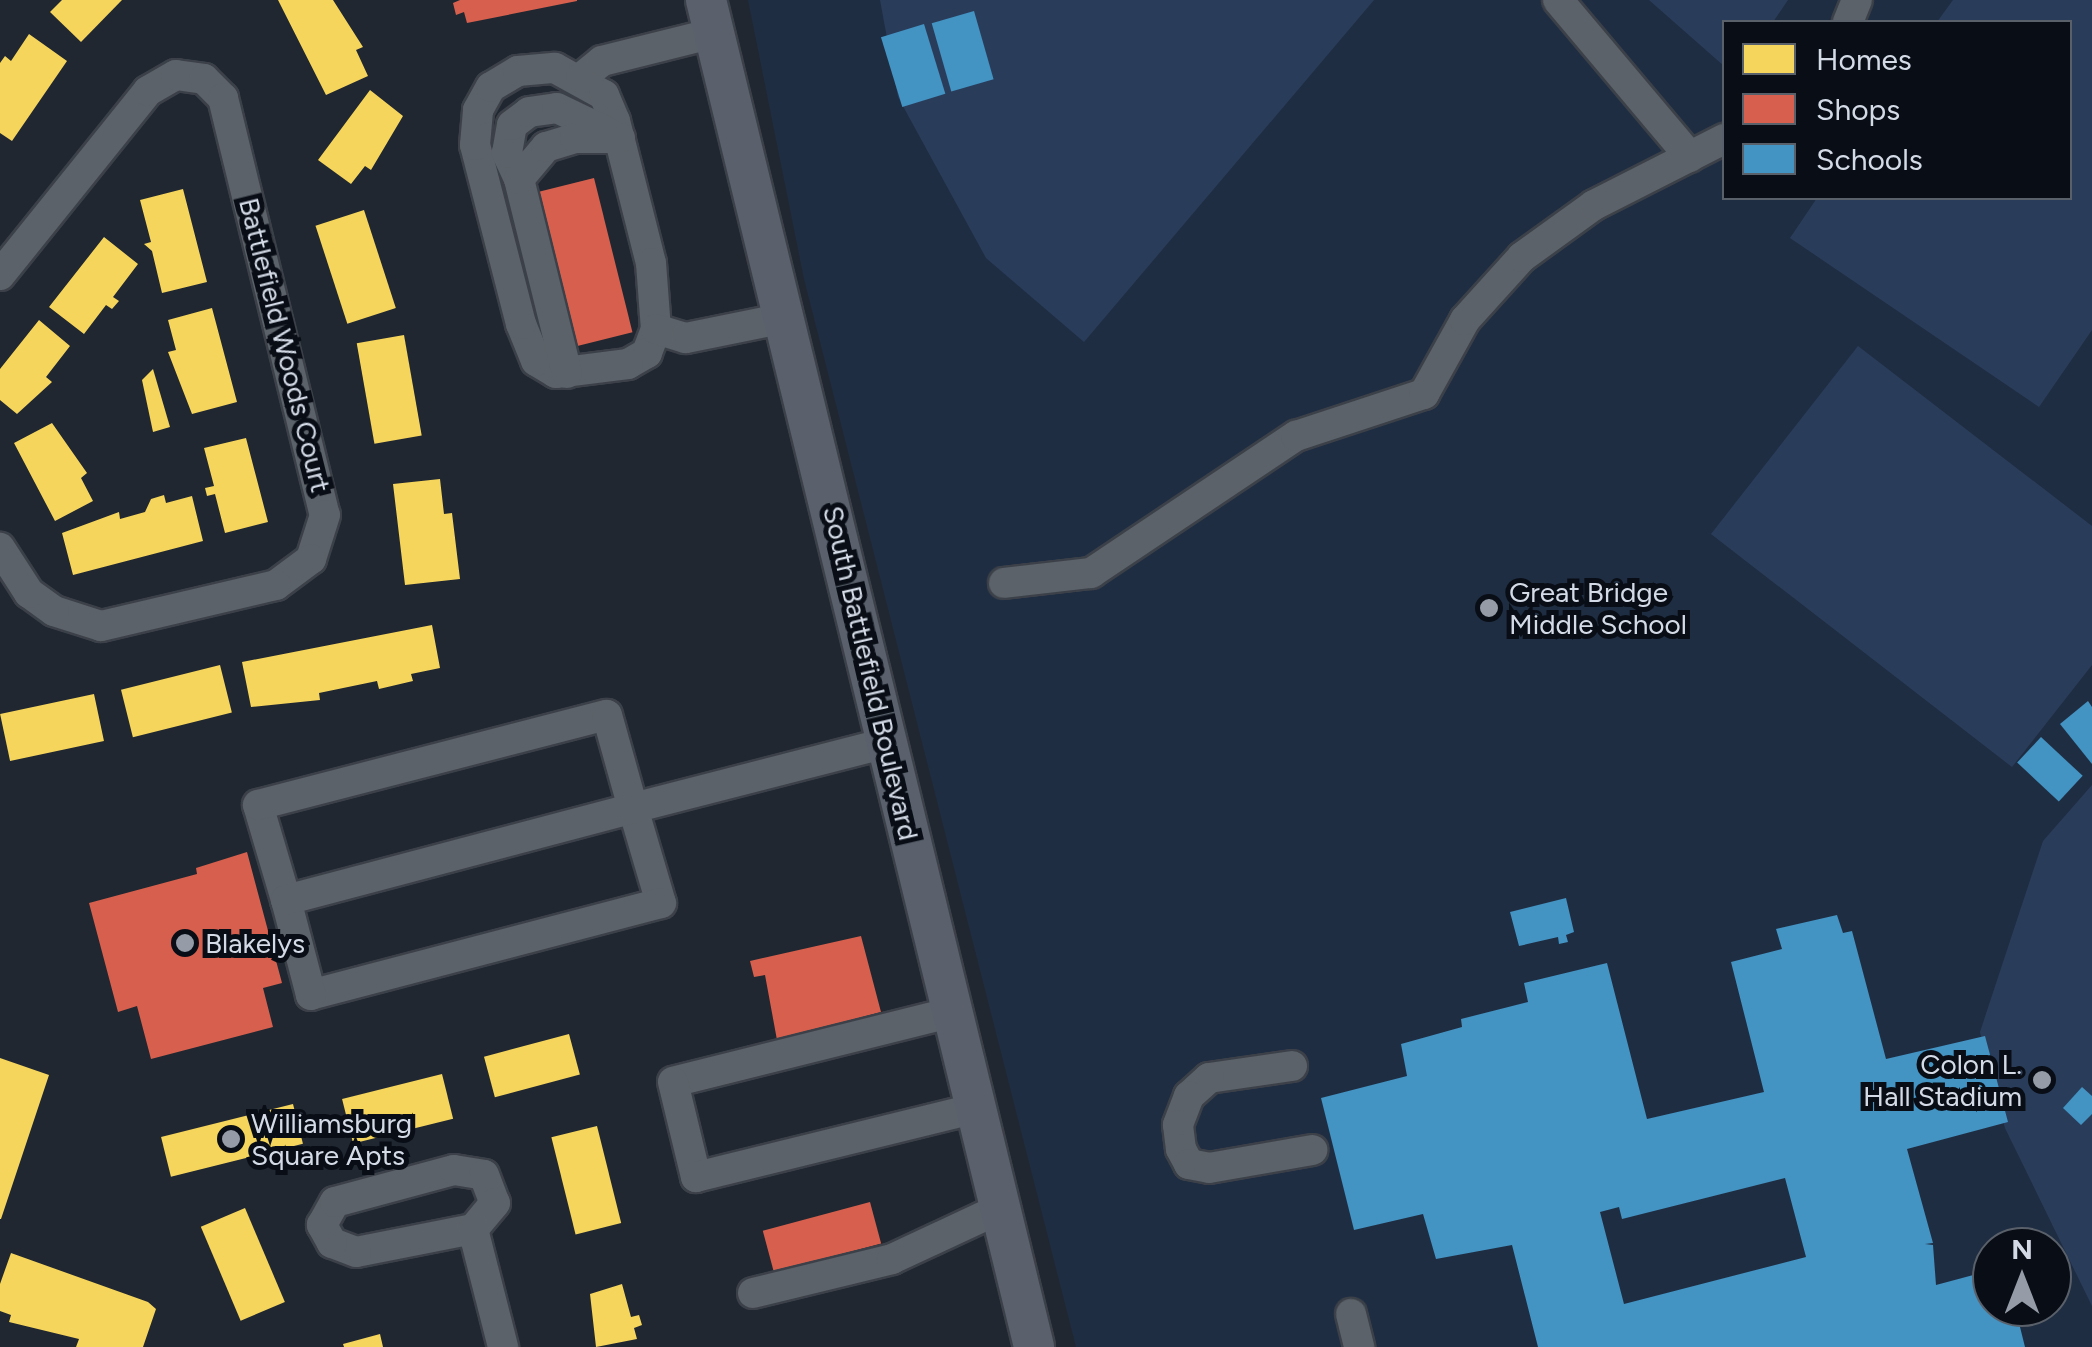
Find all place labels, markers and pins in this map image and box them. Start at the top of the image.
place label: Great Bridge Middle School [1509,575,1687,641]
marker: Great Bridge Middle School [1478,597,1500,619]
place label: Blakelys [205,926,305,960]
marker: Blakelys [174,932,196,954]
place label: Colon L. Hall Stadium [1863,1047,2022,1113]
marker: Colon L. Hall Stadium [2031,1069,2053,1091]
place label: Williamsburg Square Apts [251,1106,412,1172]
marker: Williamsburg Square Apts [220,1128,242,1150]

